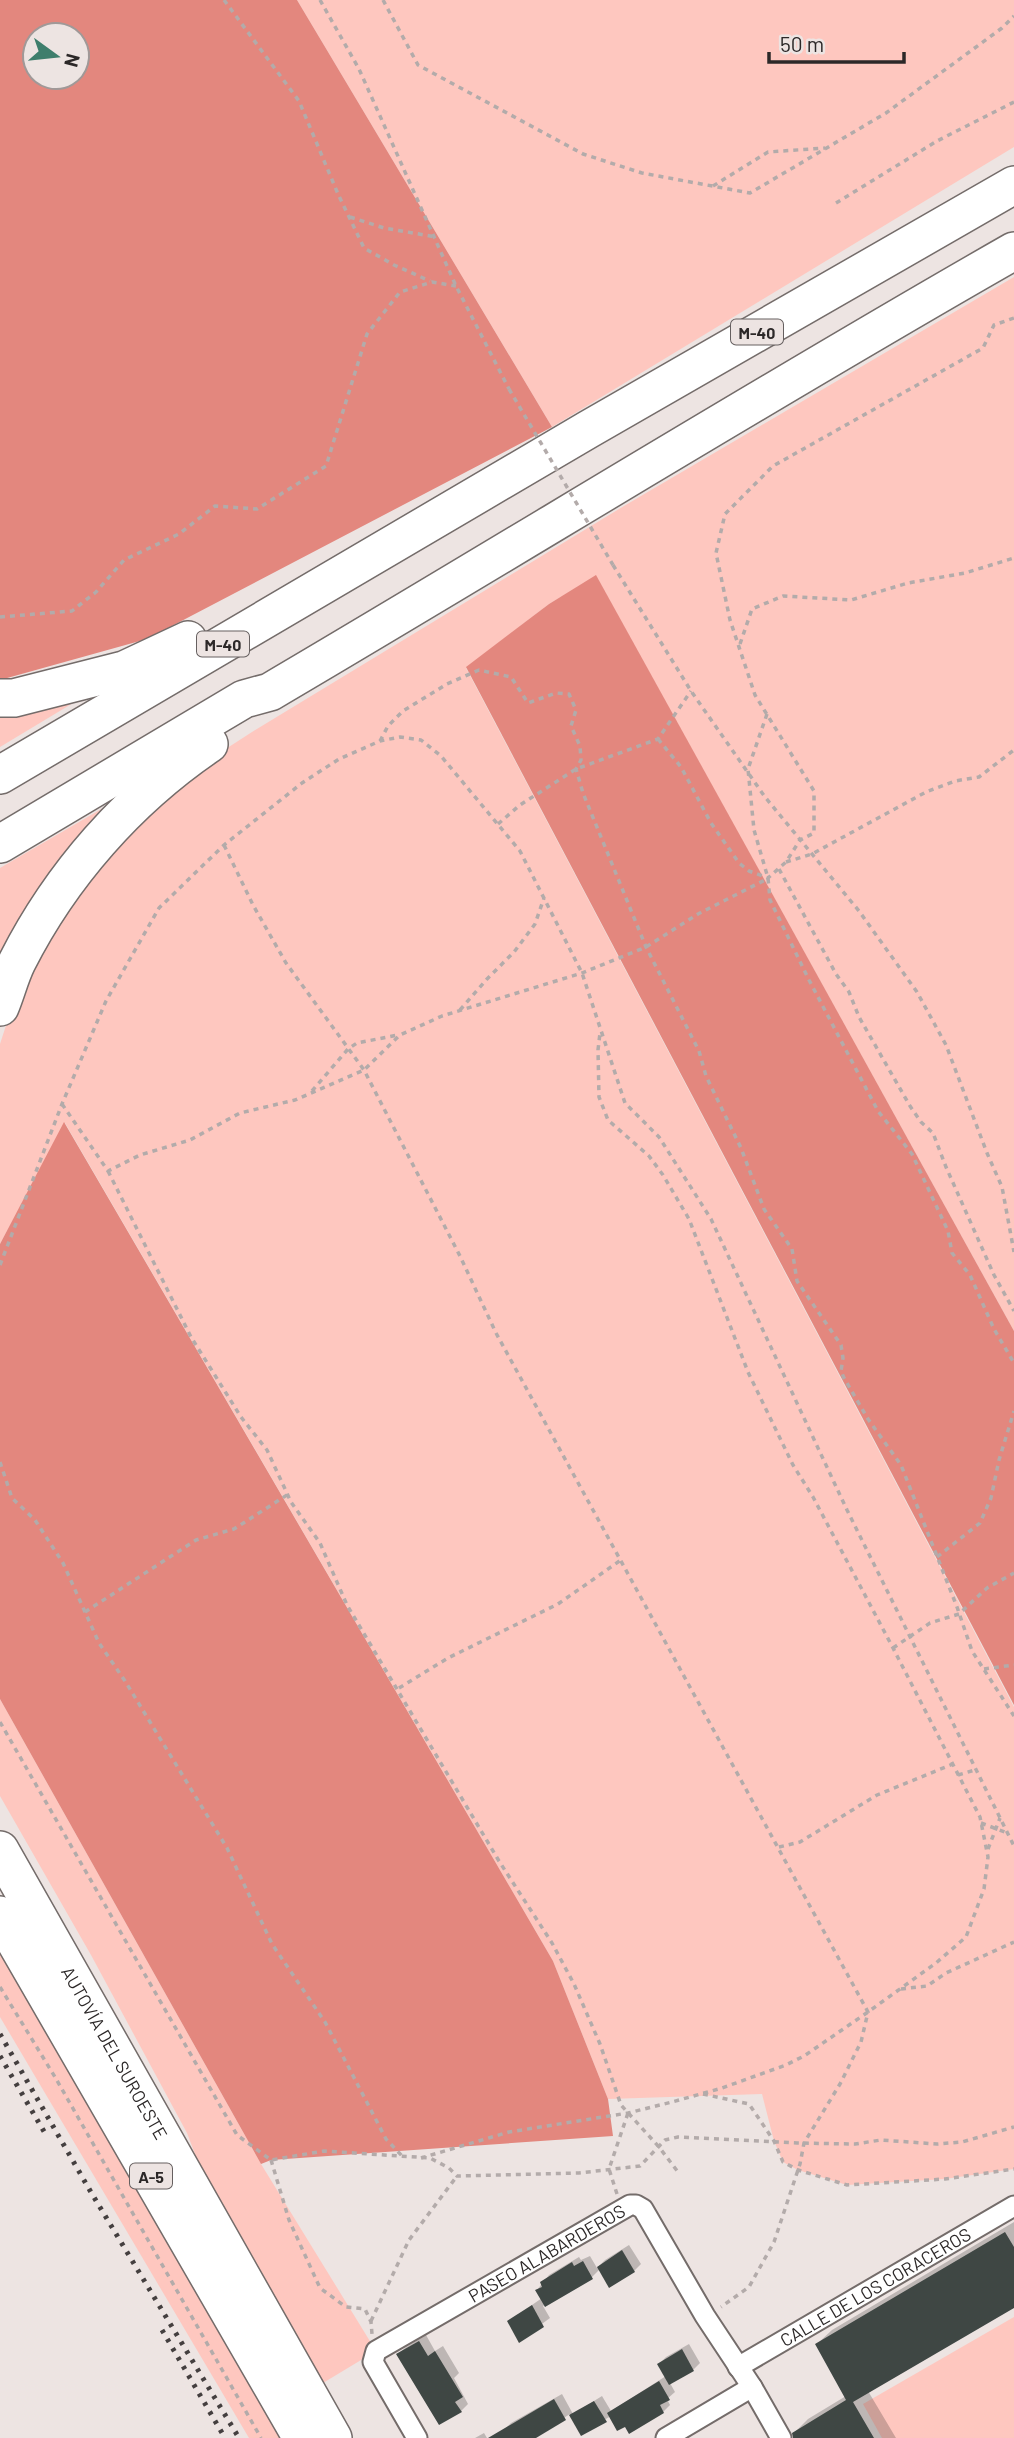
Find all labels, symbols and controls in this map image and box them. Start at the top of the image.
north arrow [21,21,91,91]
scale bar [769,21,904,65]
text: 50 m [780,31,824,56]
text: N [60,51,86,70]
road number: M-40 [731,320,783,344]
road number: M-40 [197,632,249,656]
street label: AUTOVÍA DEL SUROESTE [57,1962,172,2143]
road number: A-5 [130,2164,172,2188]
street label: PASEO ALABARDEROS [464,2199,629,2307]
street label: CALLE DE LOS CORACEROS [776,2223,975,2351]

